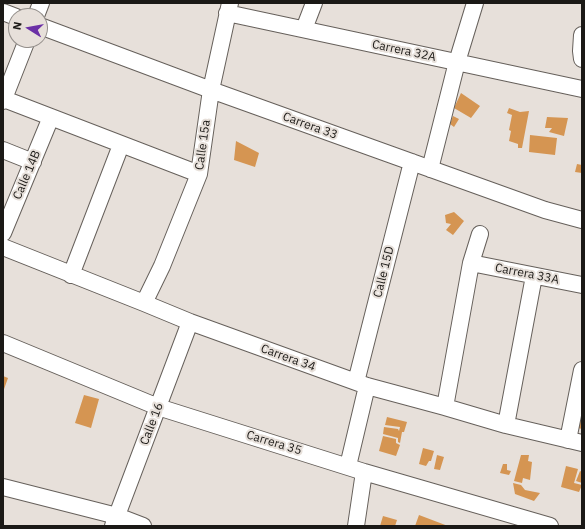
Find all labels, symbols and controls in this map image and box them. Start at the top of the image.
north arrow [8,8,48,48]
text: N [10,21,25,31]
street label: Carrera 32A [371,37,437,65]
street label: Carrera 33 [281,109,339,143]
street label: Calle 15a [192,119,214,171]
street label: Calle 14B [10,148,44,202]
street label: Calle 15D [371,245,397,299]
street label: Carrera 33A [494,261,560,287]
street label: Carrera 34 [259,341,317,375]
street label: Calle 16 [137,401,167,447]
street label: Carrera 35 [245,428,303,458]

